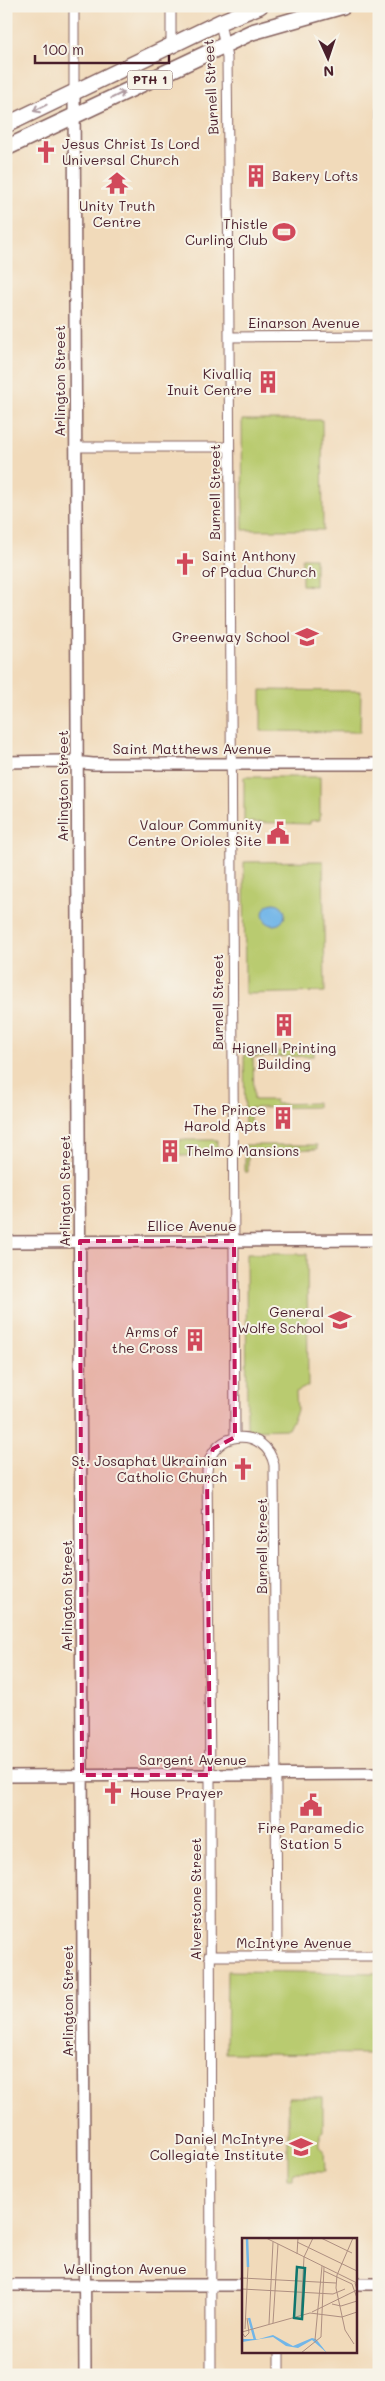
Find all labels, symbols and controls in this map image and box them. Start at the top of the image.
scale bar [35,32,169,64]
north arrow [302,32,352,82]
text: 100 m [42,39,84,59]
street label: Burnell Street [199,39,222,135]
text: N [323,62,335,81]
road number: PTH 1 [128,70,172,90]
one-way arrow [110,90,125,100]
one-way arrow [33,104,48,114]
place label: Jesus Christ Is Lord Universal Church [62,134,200,169]
church icon: Jesus Christ Is Lord Universal Church [33,139,59,165]
building icon: Bakery Lofts [243,163,269,189]
place label: Bakery Lofts [272,166,358,185]
temple icon: Unity Truth Centre [104,170,130,196]
place label: Unity Truth Centre [79,196,155,231]
place label: Thistle Curling Club [185,214,268,249]
sports icon: Thistle Curling Club [271,219,297,245]
street label: Einarson Avenue [248,313,360,332]
street label: Arlington Street [50,325,69,437]
place label: Kivalliq Inuit Centre [167,364,252,399]
building icon: Kivalliq Inuit Centre [255,369,281,395]
street label: Burnell Street [205,444,224,540]
place label: Saint Anthony of Padua Church [202,546,316,581]
church icon: Saint Anthony of Padua Church [172,551,198,577]
school or university icon: Greenway School [294,624,320,650]
place label: Greenway School [172,627,290,646]
street label: Arlington Street [53,730,72,842]
street label: Saint Matthews Avenue [113,739,271,758]
place label: Valour Community Centre Orioles Site [128,815,262,850]
public building icon: Valour Community Centre Orioles Site [265,820,291,846]
street label: Burnell Street [208,954,227,1050]
building icon: Hignell Printing Building [271,1012,297,1038]
place label: Hignell Printing Building [232,1038,336,1073]
place label: The Prince Harold Apts [184,1100,266,1135]
building icon: The Prince Harold Apts [270,1105,296,1131]
street label: Arlington Street [55,1135,74,1247]
building icon: Thelmo Mansions [157,1138,183,1164]
place label: Thelmo Mansions [186,1141,299,1160]
street label: Ellice Avenue [147,1216,237,1235]
place label: General Wolfe School [237,1302,324,1337]
school or university icon: General Wolfe School [327,1307,353,1333]
place label: Arms of the Cross [112,1322,179,1357]
building icon: Arms of the Cross [182,1327,208,1353]
place label: St. Josaphat Ukrainian Catholic Church [72,1451,227,1486]
church icon: St. Josaphat Ukrainian Catholic Church [230,1456,256,1482]
street label: Burnell Street [252,1498,271,1594]
street label: Arlington Street [57,1540,76,1652]
street label: Sargent Avenue [139,1750,247,1769]
church icon: House Prayer [100,1780,126,1806]
place label: House Prayer [130,1783,223,1802]
public building icon: Fire Paramedic Station 5 [298,1792,324,1818]
place label: Fire Paramedic Station 5 [258,1818,364,1853]
street label: Alverstone Street [186,1837,205,1961]
street label: McIntyre Avenue [236,1933,352,1952]
street label: Arlington Street [58,1945,77,2057]
place label: Daniel McIntyre Collegiate Institute [150,2129,284,2164]
school or university icon: Daniel McIntyre Collegiate Institute [288,2134,314,2160]
inset map [242,2238,358,2354]
street label: Wellington Avenue [63,2259,187,2278]

